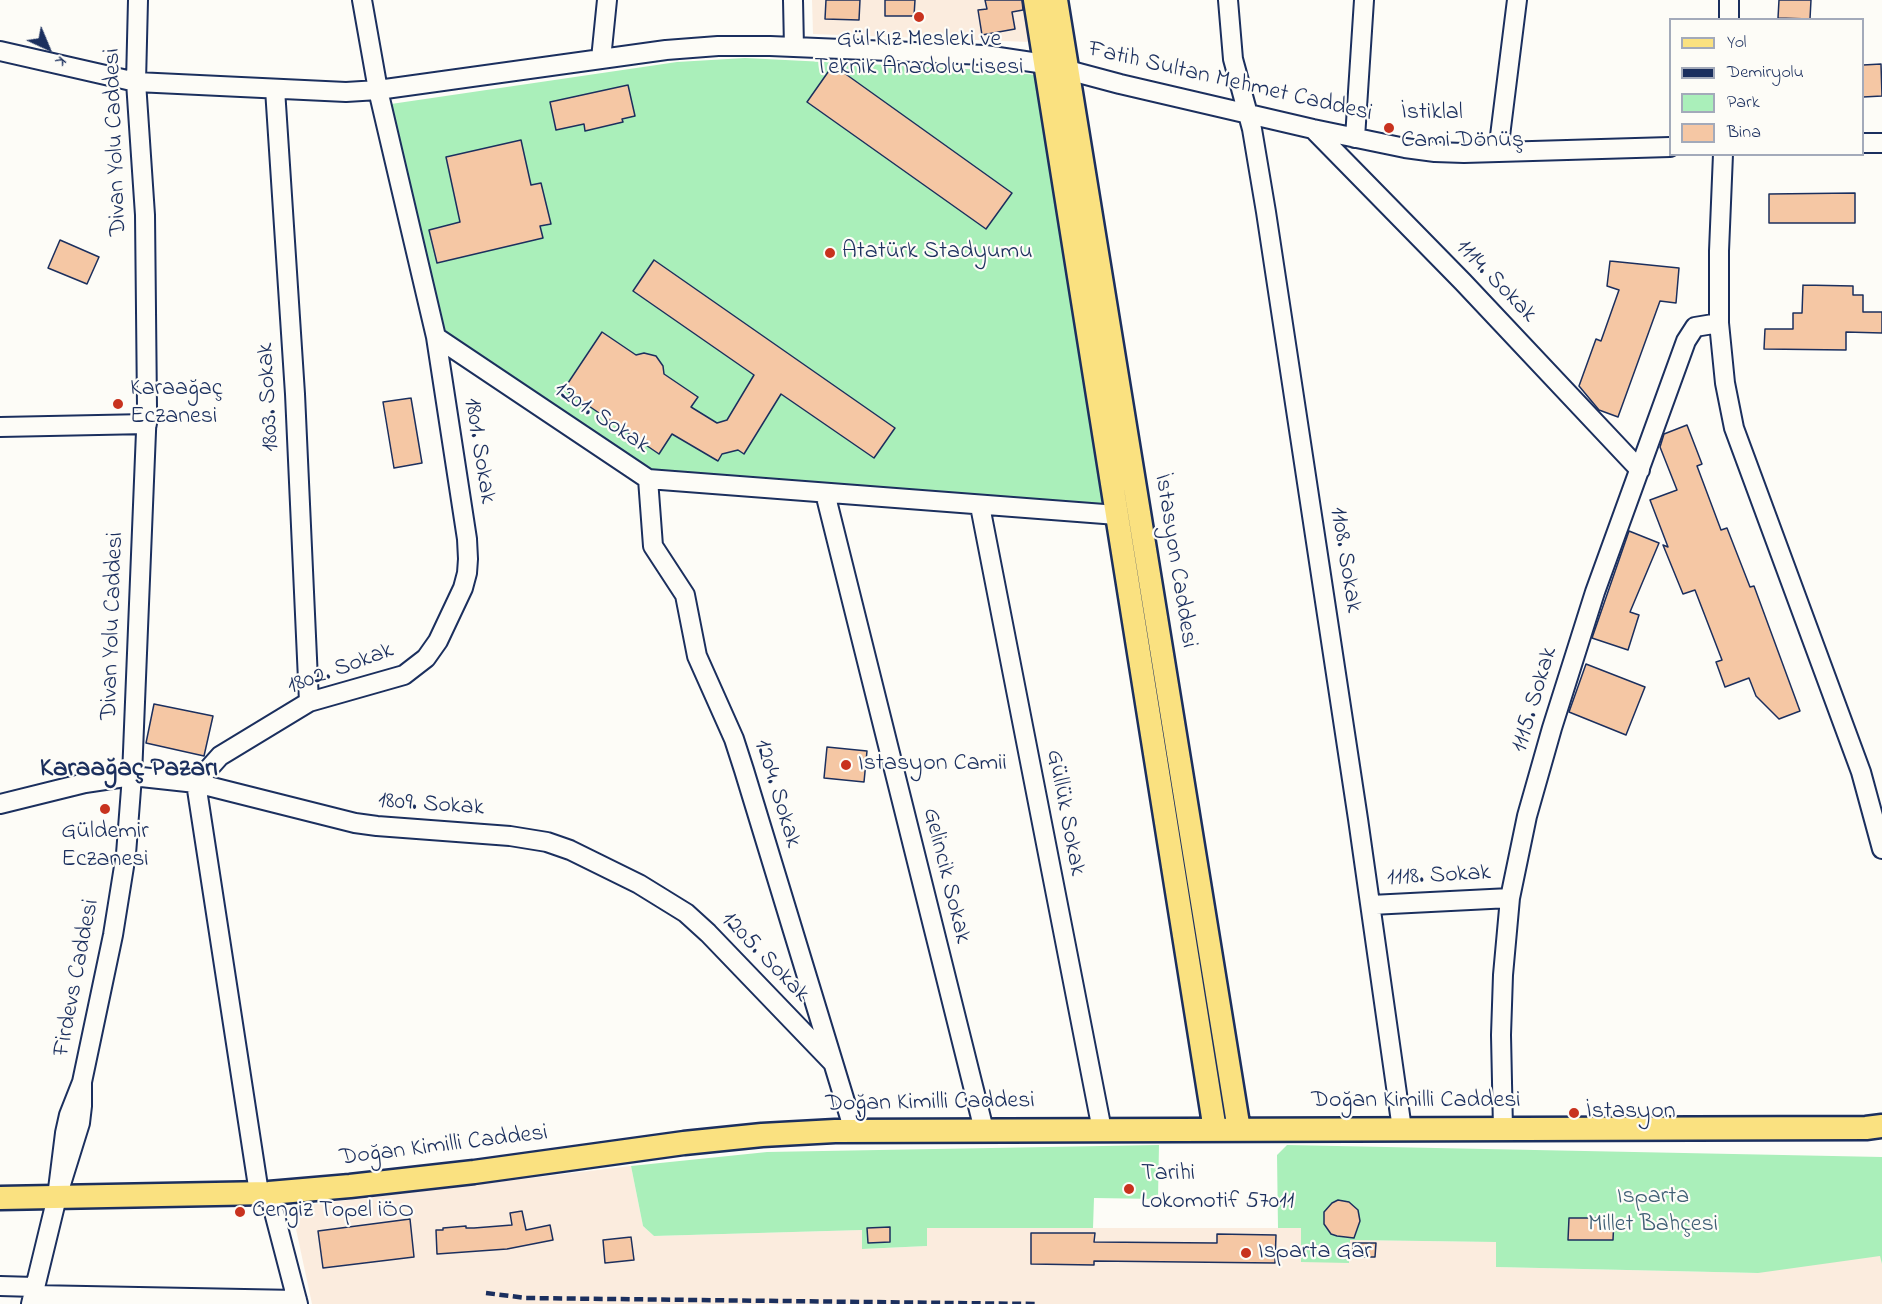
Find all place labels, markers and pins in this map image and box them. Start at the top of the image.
marker: Gül Kız Mesleki ve Teknik Anadolu Lisesi [912,10,926,24]
place label: Gül Kız Mesleki ve Teknik Anadolu Lisesi [815,27,1023,83]
place label: İstiklal Cami Dönüş [1401,100,1524,156]
marker: İstiklal Cami Dönüş [1382,121,1396,135]
place label: Atatürk Stadyumu [842,239,1033,267]
marker: Atatürk Stadyumu [823,246,837,260]
place label: Karaağaç Eczanesi [130,376,222,432]
marker: Karaağaç Eczanesi [111,397,125,411]
place label: Istasyon Camii [858,751,1007,779]
marker: Istasyon Camii [839,758,853,772]
marker: Güldemir Eczanesi [98,802,112,816]
place label: Güldemir Eczanesi [61,819,149,875]
place label: İstasyon [1586,1099,1675,1127]
marker: İstasyon [1567,1106,1581,1120]
place label: Tarihi Lokomotif 57011 [1141,1161,1295,1217]
marker: Tarihi Lokomotif 57011 [1122,1182,1136,1196]
place label: Cengiz Topel iÖO [252,1198,414,1226]
marker: Cengiz Topel iÖO [233,1205,247,1219]
place label: Isparta Gar [1258,1239,1372,1267]
marker: Isparta Gar [1239,1246,1253,1260]

